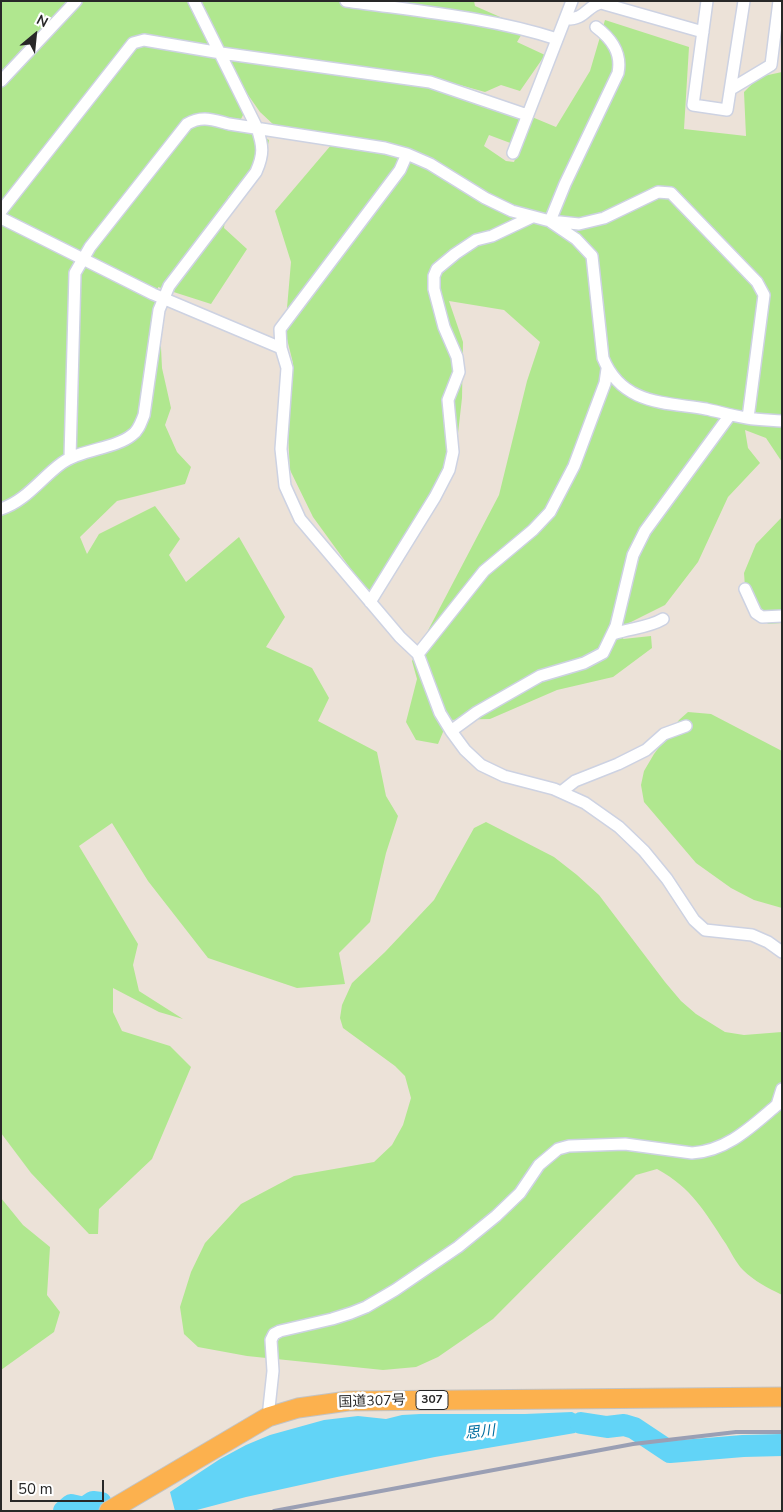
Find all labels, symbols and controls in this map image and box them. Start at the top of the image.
north arrow [10,10,60,60]
text: N [33,10,51,32]
road number: 307 [416,1390,448,1410]
street label: 国道307号 [338,1392,406,1412]
water label: 思川 [464,1422,496,1444]
scale bar [12,1470,106,1502]
text: 50 m [18,1479,53,1499]

